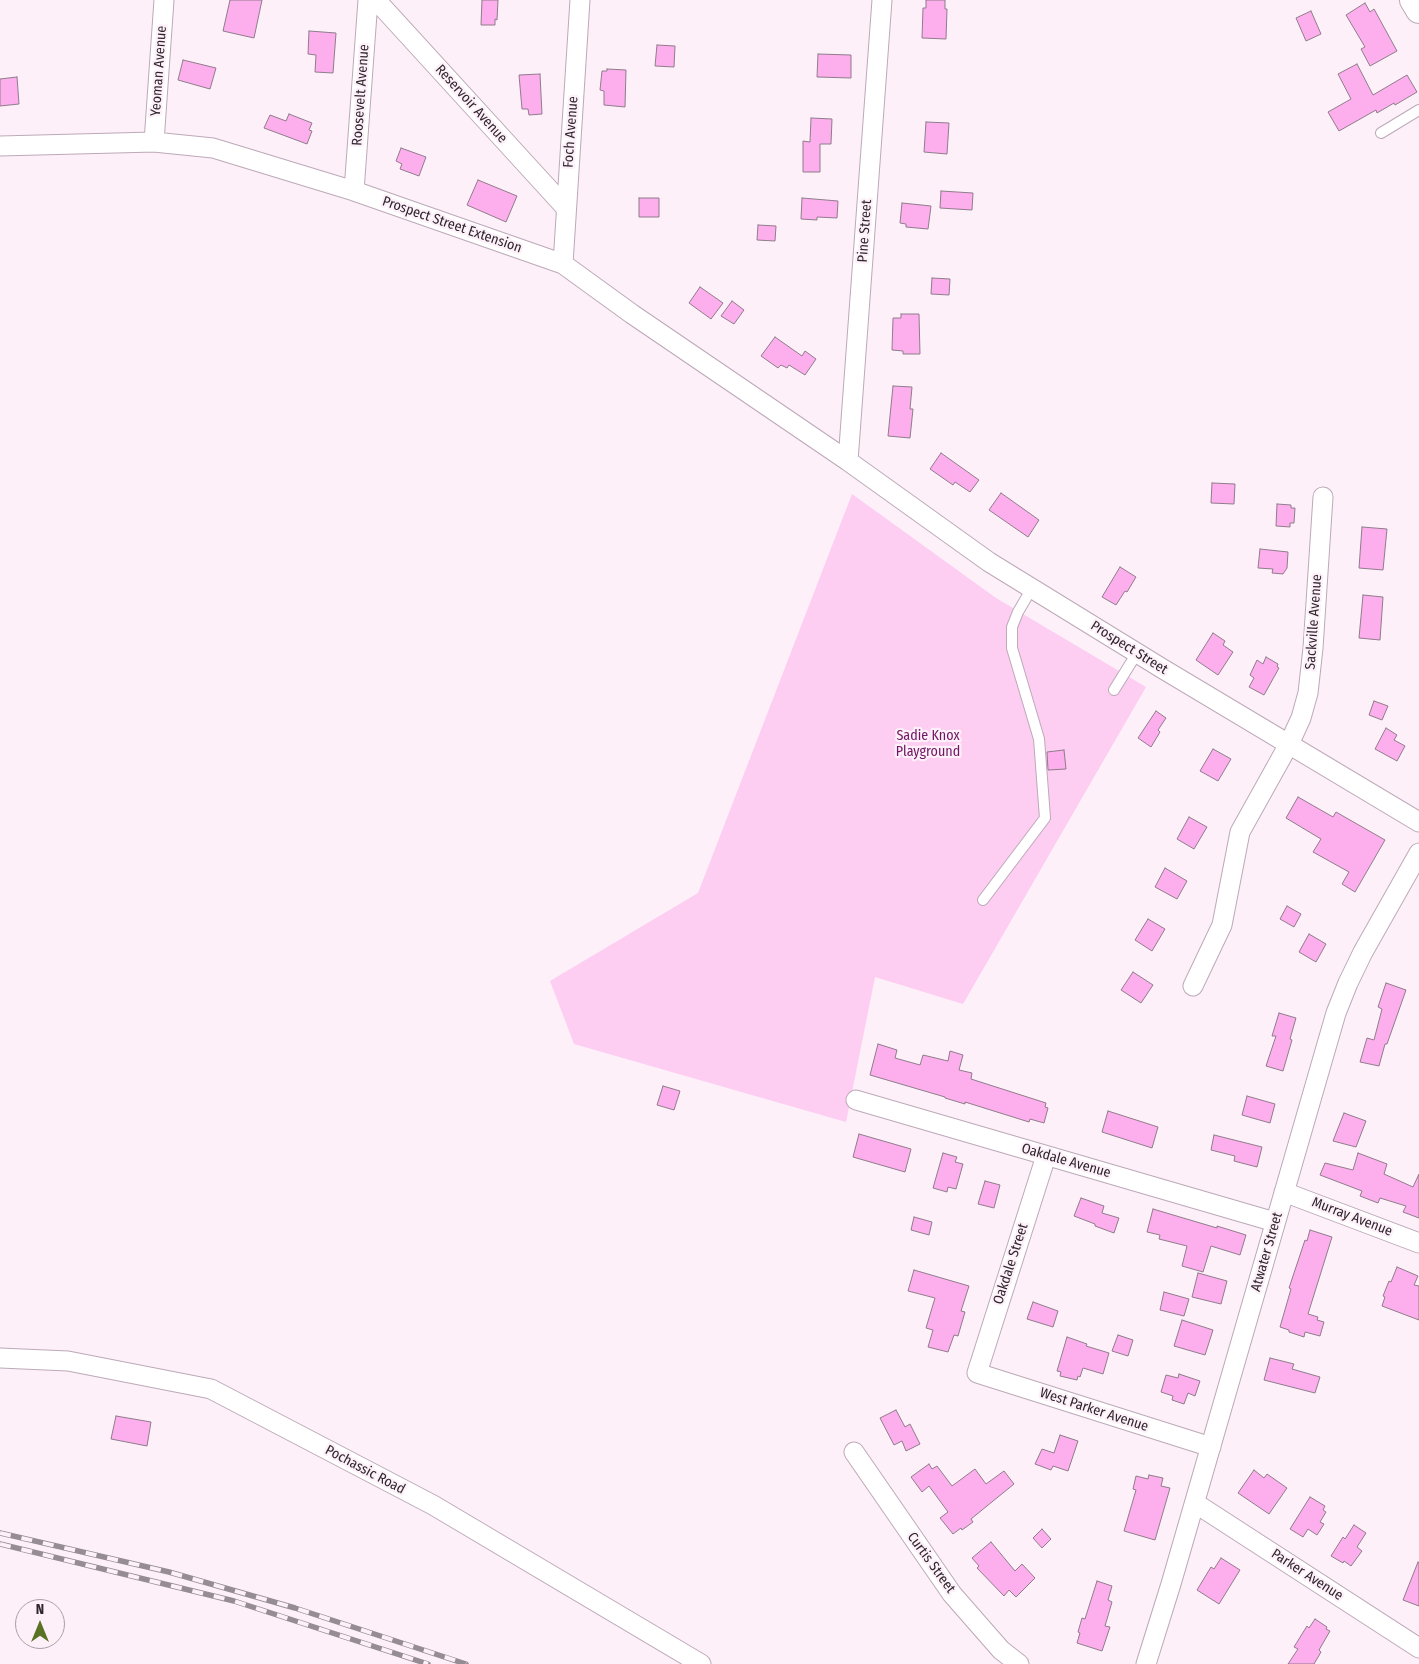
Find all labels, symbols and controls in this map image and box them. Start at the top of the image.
street label: Yeoman Avenue [147,25,171,117]
street label: Roosevelt Avenue [349,44,373,146]
street label: Reservoir Avenue [431,61,511,147]
street label: Foch Avenue [560,96,582,168]
street label: Prospect Street Extension [380,193,524,257]
street label: Pine Street [854,199,876,263]
street label: Sackville Avenue [1302,574,1326,670]
street label: Prospect Street [1087,618,1171,678]
park label: Sadie Knox Playground [896,728,960,760]
street label: Oakdale Avenue [1019,1140,1113,1182]
street label: Murray Avenue [1309,1194,1395,1240]
street label: Atwater Street [1248,1210,1286,1294]
street label: Oakdale Street [990,1221,1032,1307]
street label: West Parker Avenue [1038,1385,1150,1435]
street label: Pochassic Road [322,1442,408,1498]
street label: Curtis Street [903,1529,959,1597]
street label: Parker Avenue [1268,1546,1346,1604]
north arrow [15,1599,65,1649]
text: N [36,1601,44,1618]

